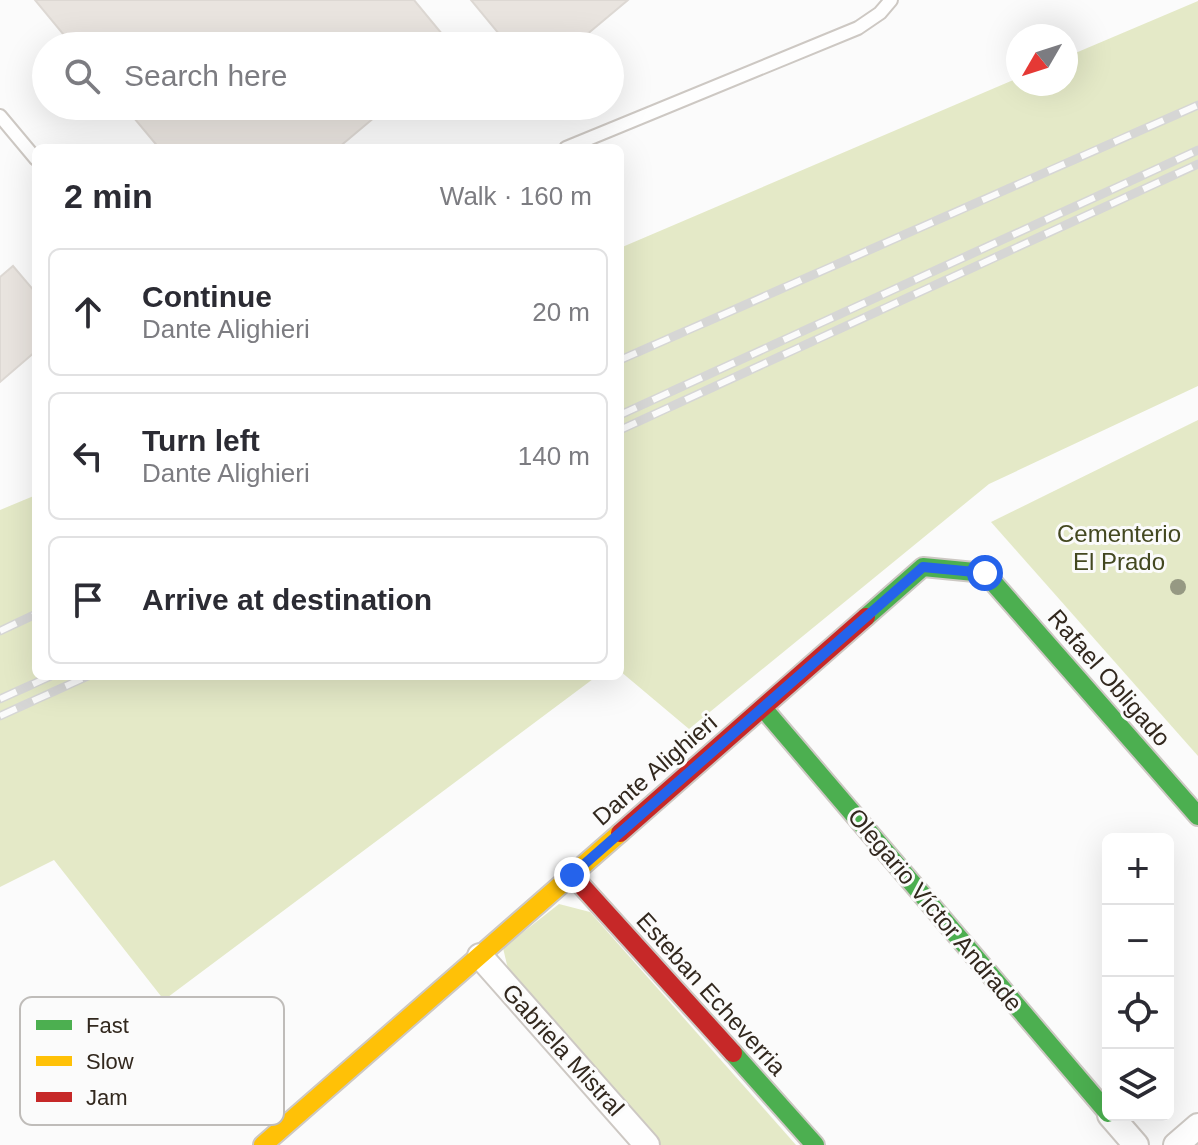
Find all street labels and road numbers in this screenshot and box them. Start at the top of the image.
street label: Rafael Obligado [1043,604,1176,751]
street label: Dante Alighieri [587,709,722,831]
street label: Olegario Víctor Andrade [843,803,1028,1016]
street label: Esteban Echeverria [631,907,792,1081]
street label: Gabriela Mistral [497,978,630,1121]

